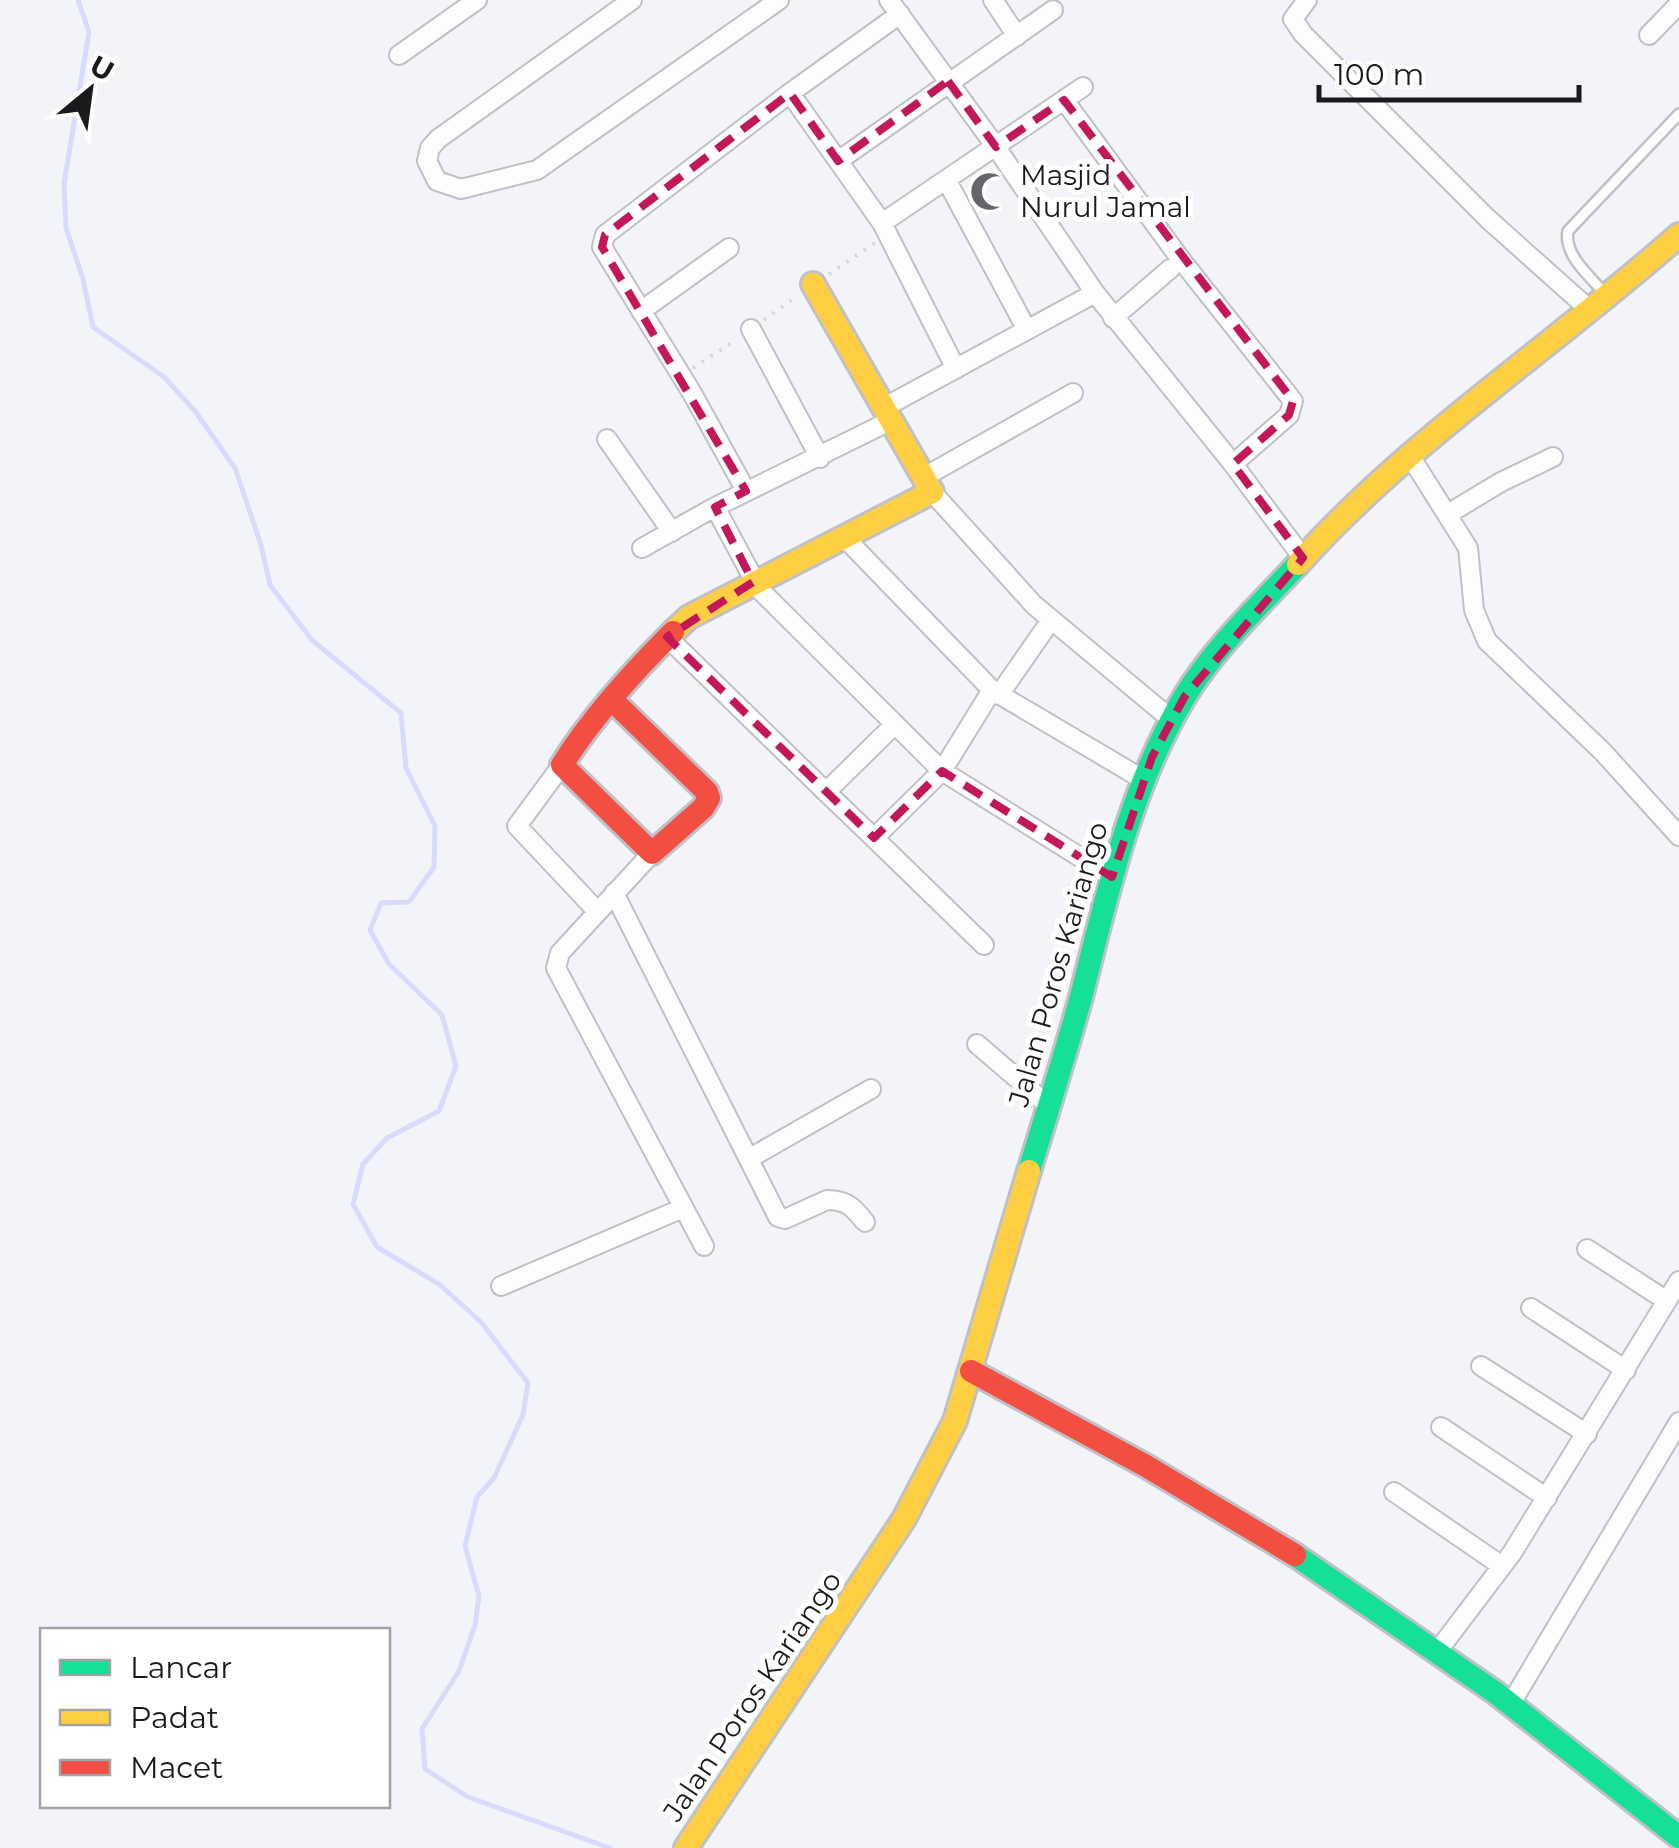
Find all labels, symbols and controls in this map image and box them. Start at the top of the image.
north arrow [40,40,140,140]
scale bar [1319,40,1579,102]
text: U [84,48,120,88]
text: 100 m [1334,56,1424,93]
place label: Masjid Nurul Jamal [1020,158,1191,224]
mosque icon: Masjid Nurul Jamal [969,170,1011,212]
street label: Jalan Poros Kariango [1001,818,1115,1111]
street label: Jalan Poros Kariango [655,1564,848,1828]
legend [40,1628,390,1808]
text: Lancar [130,1649,232,1686]
text: Padat [130,1699,219,1736]
text: Macet [130,1749,223,1786]

